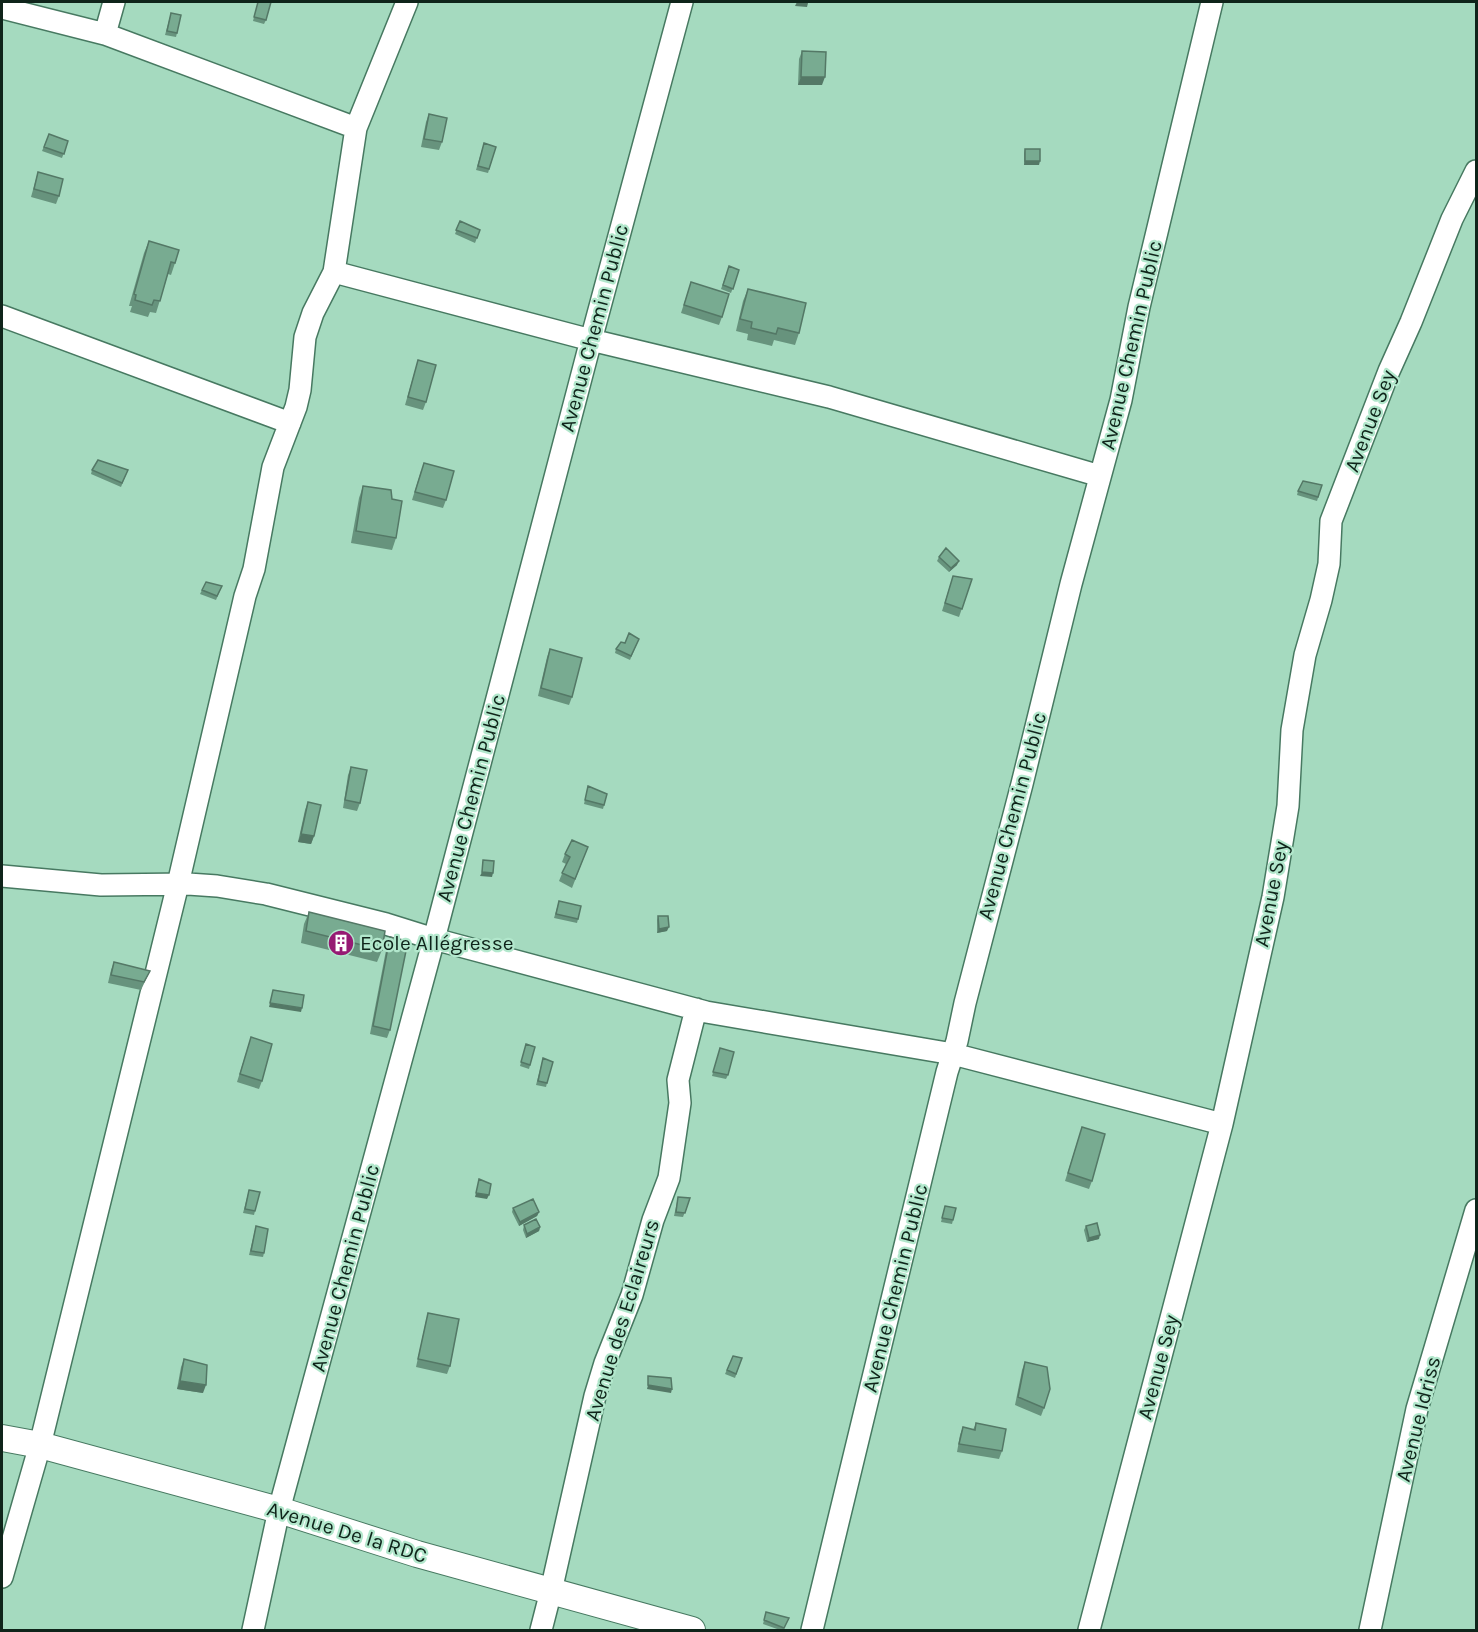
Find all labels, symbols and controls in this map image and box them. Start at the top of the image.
street label: Avenue Chemin Public [555,222,633,434]
street label: Avenue Chemin Public [1095,238,1167,452]
street label: Avenue Sey [1340,366,1401,475]
street label: Avenue Chemin Public [432,692,510,904]
street label: Avenue Chemin Public [973,710,1051,922]
street label: Avenue Sey [1249,839,1293,949]
building icon: Ecole Allégresse [326,928,356,958]
place label: Ecole Allégresse [360,931,513,955]
street label: Avenue Chemin Public [306,1162,384,1374]
street label: Avenue Chemin Public [858,1181,932,1395]
street label: Avenue des Eclaireurs [580,1216,664,1424]
street label: Avenue Sey [1133,1312,1184,1422]
street label: Avenue Idriss [1391,1354,1445,1484]
street label: Avenue De la RDC [264,1496,430,1568]

